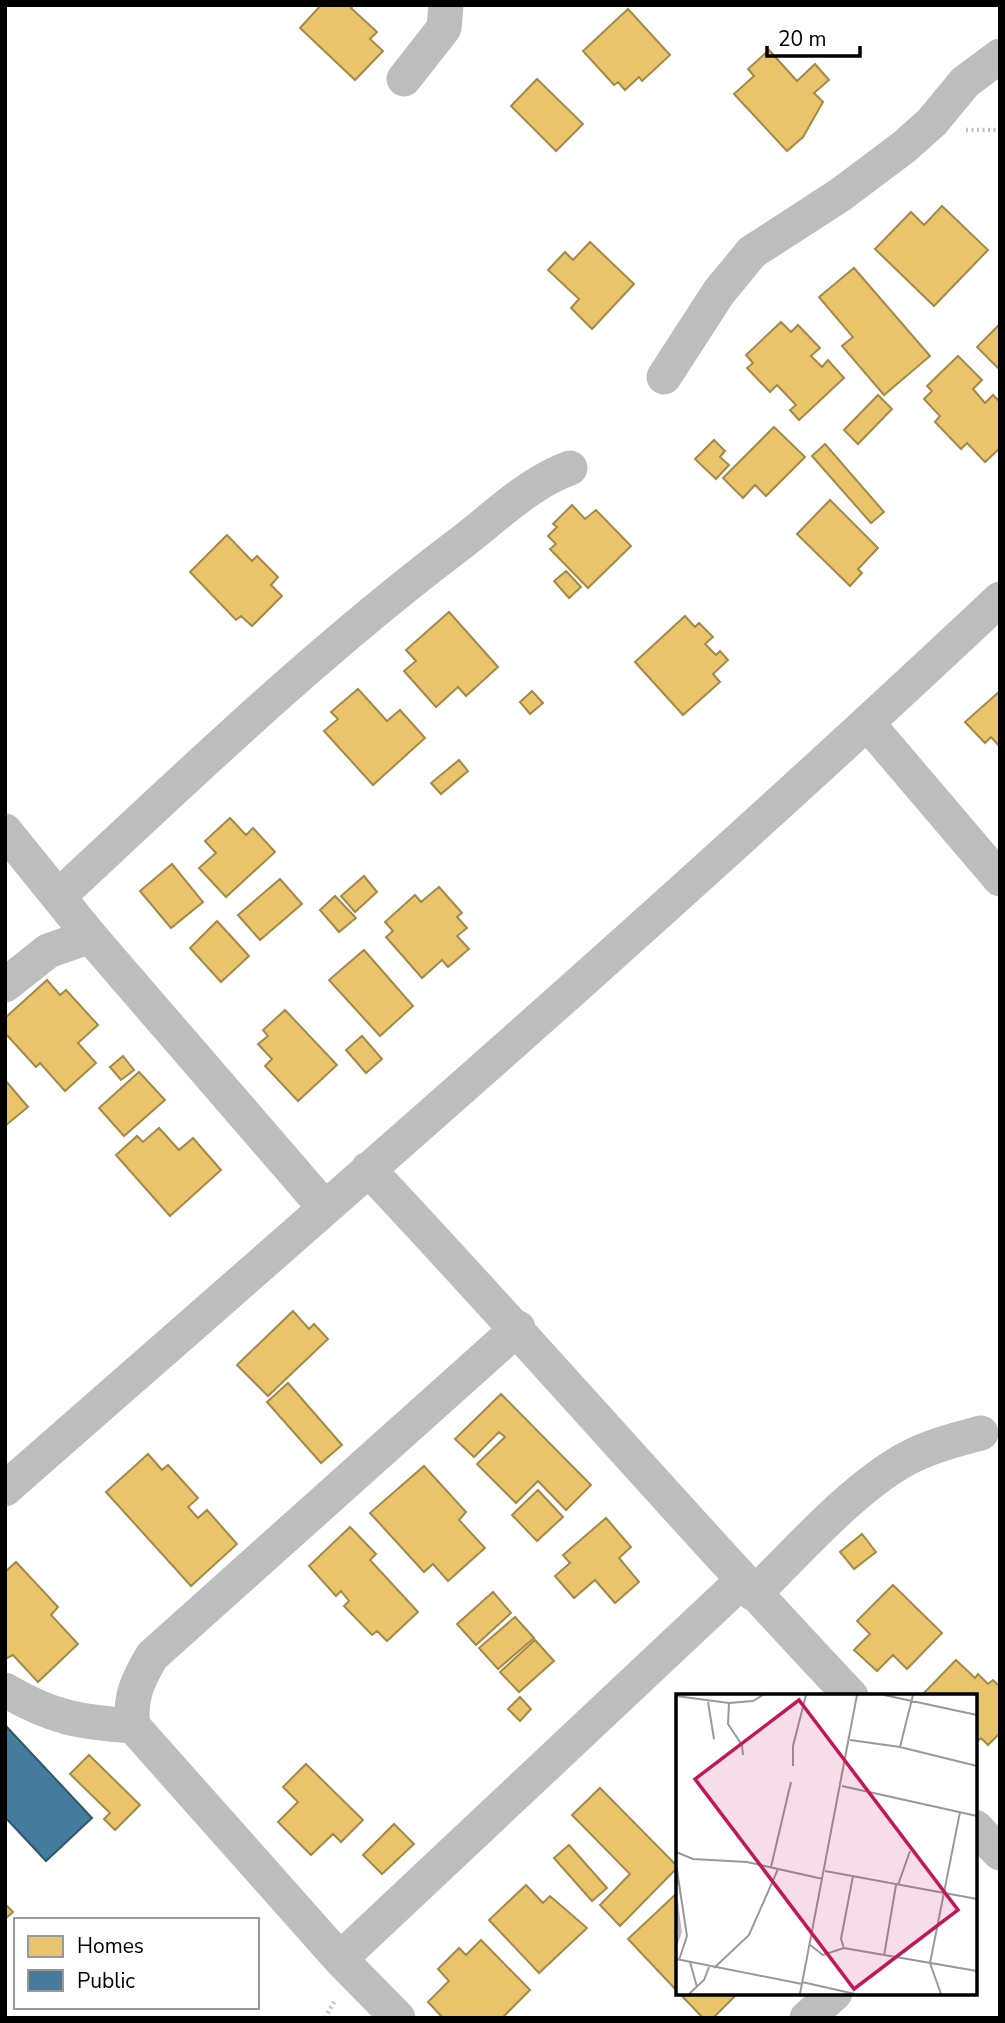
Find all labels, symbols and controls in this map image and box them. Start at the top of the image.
scale bar [767,14,860,58]
text: 20 m [778,25,827,53]
inset map [676,1694,977,1995]
legend [14,1918,259,2009]
text: Homes [77,1932,144,1960]
text: Public [77,1967,135,1995]

